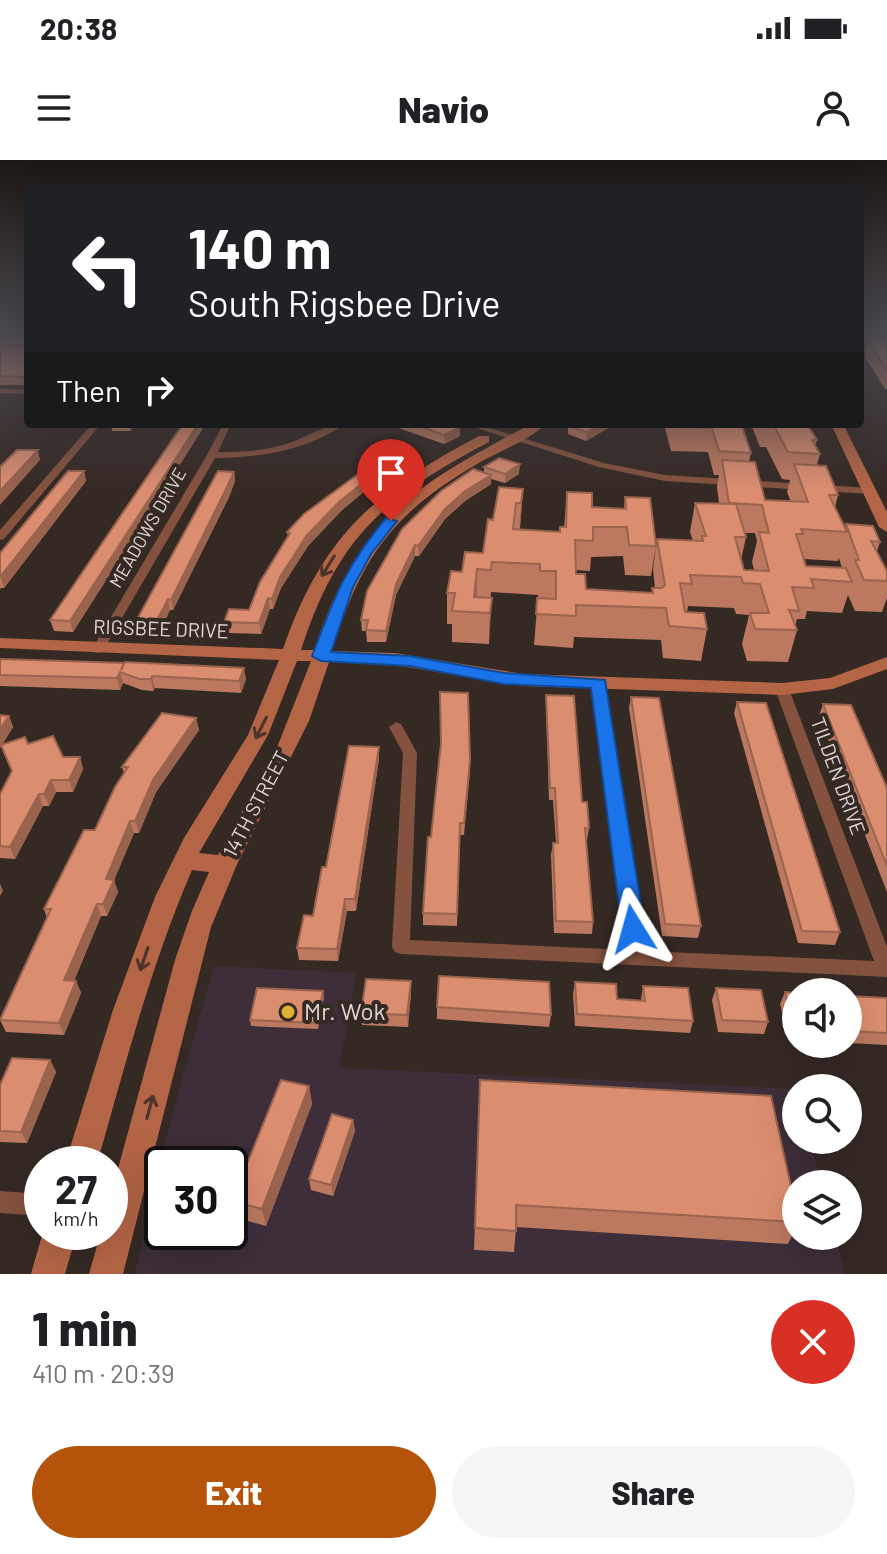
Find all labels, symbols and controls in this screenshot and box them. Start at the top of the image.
text: 20:38 [40,10,117,46]
icon: menu [32,86,76,130]
icon: person [811,86,855,130]
text: Navio [398,87,489,130]
text: 140 m [188,213,332,280]
icon: left [56,216,160,320]
text: South Rigsbee Drive [188,281,500,324]
icon: right [137,368,181,412]
text: Then [56,372,121,408]
pin [357,439,425,521]
icon: arrive [369,451,413,495]
street label: MEADOWS DRIVE [104,464,190,591]
one-way arrow [319,555,336,577]
street label: RIGSBEE DRIVE [93,614,229,642]
street label: TILDEN DRIVE [807,714,871,838]
one-way arrow [253,715,269,739]
street label: 14TH STREET [217,746,293,861]
position arrow [591,887,675,971]
one-way arrow [136,945,151,971]
map controls [782,978,862,1250]
button: sound [782,978,862,1058]
place label: Mr. Wok [304,996,386,1025]
marker: Mr. Wok [279,1003,297,1021]
button: search [782,1074,862,1154]
one-way arrow [144,1094,159,1120]
speed limit sign: 30 [144,1146,248,1250]
text: 27 [55,1164,97,1212]
button: layers [782,1170,862,1250]
text: km/h [53,1206,99,1230]
text: 1 min [32,1298,138,1356]
button: close [771,1300,855,1384]
text: 410 m · 20:39 [32,1357,175,1388]
button: Exit [32,1446,436,1538]
button: Share [452,1446,855,1538]

